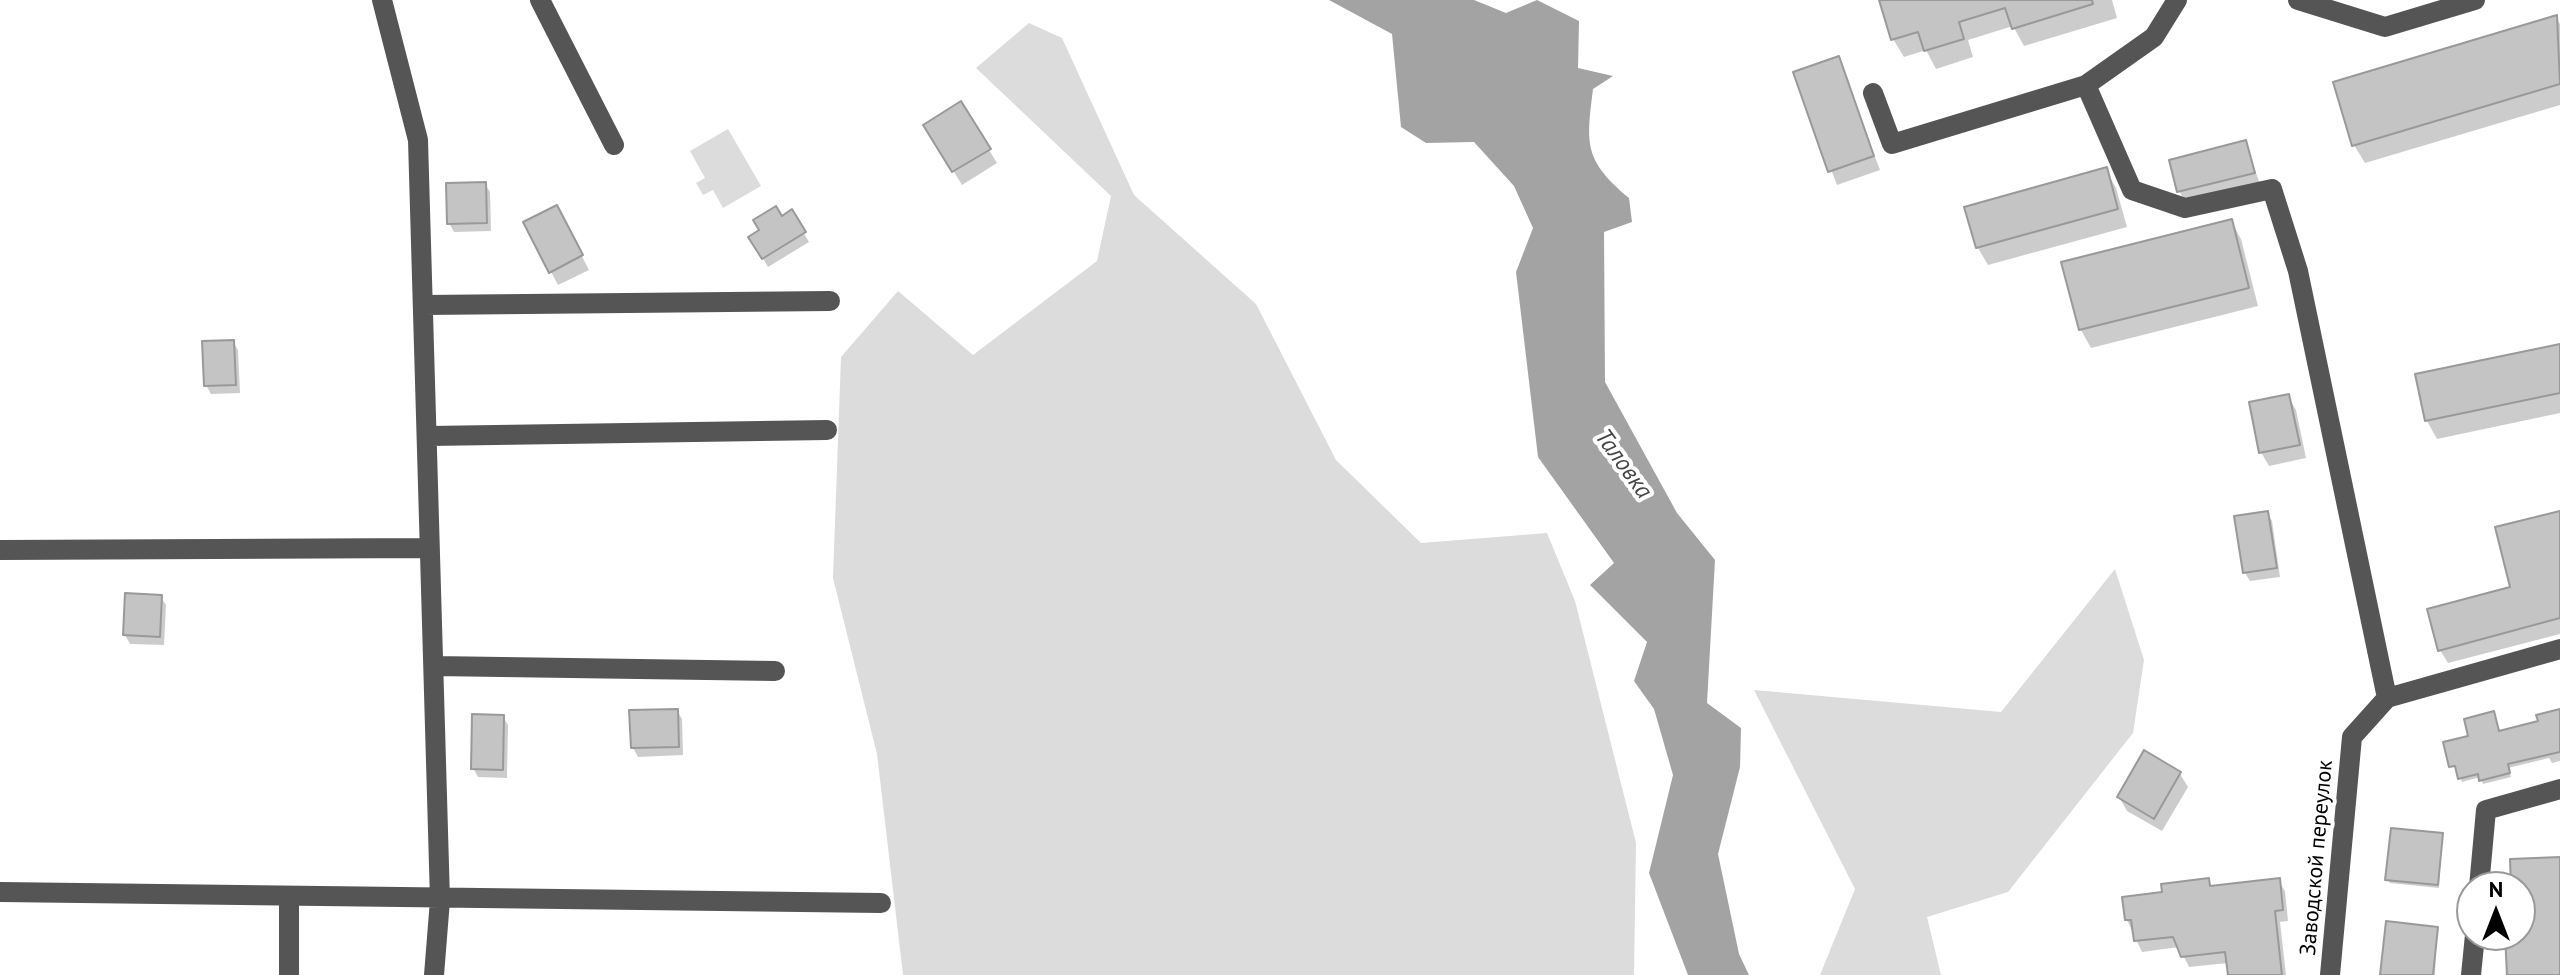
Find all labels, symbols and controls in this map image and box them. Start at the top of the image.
water label: Таловка [1588,424,1658,504]
street label: Заводской переулок [2295,759,2339,957]
north arrow [2456,871,2536,951]
text: N [2489,875,2503,903]

